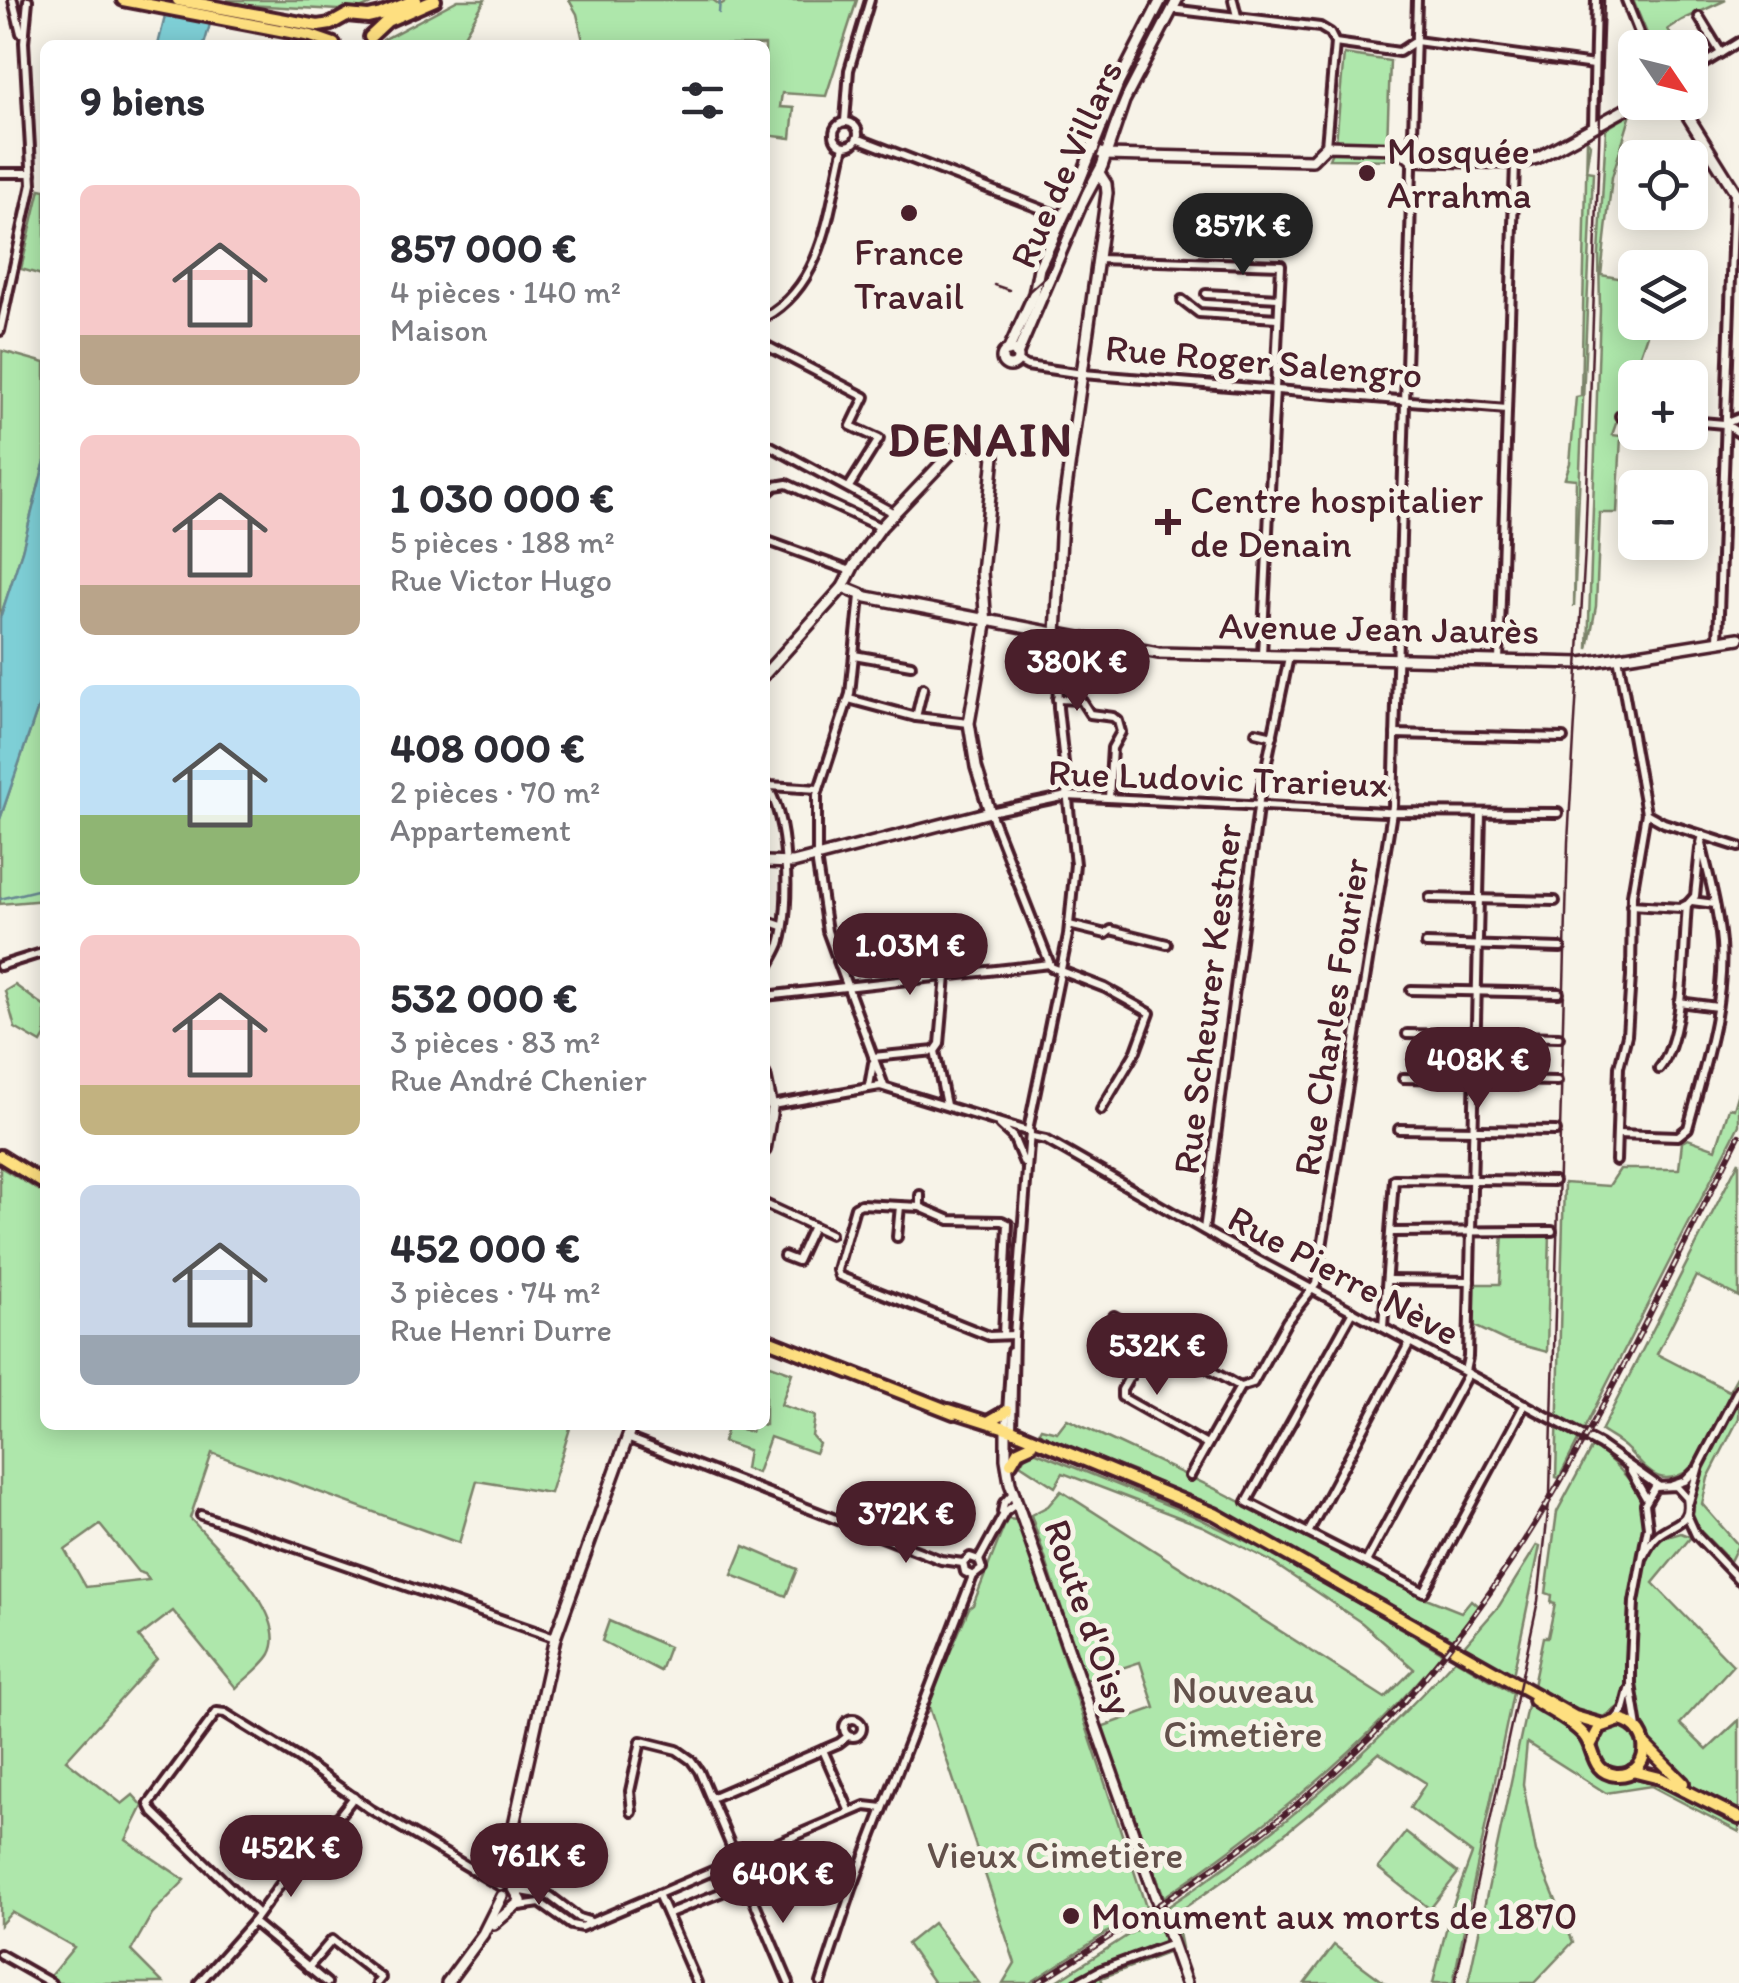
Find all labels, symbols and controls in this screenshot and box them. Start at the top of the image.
north arrow [1618,30,1708,120]
map controls [1618,30,1708,560]
street label: Rue de Villars [1000,53,1132,275]
icon: filters [675,73,730,128]
text: 9 biens [80,75,205,126]
place label: Mosquée Arrahma [1387,128,1531,218]
button: locate [1618,140,1708,230]
marker: Mosquée Arrahma [1356,162,1378,184]
pin: 857K € [1162,193,1324,278]
marker: France Travail [898,202,920,224]
text: 857K € [1195,206,1291,244]
text: 857 000 € [390,222,576,273]
icon: home [160,225,280,345]
place label: France Travail [854,229,964,319]
button: layers [1618,250,1708,340]
text: 4 pièces · 140 m² [390,273,621,311]
text: Maison [390,311,488,349]
street label: Rue Roger Salengro [1103,324,1425,398]
button: + [1618,360,1708,450]
district label: DENAIN [888,410,1074,468]
button: − [1618,470,1708,560]
text: 1 030 000 € [390,472,614,523]
icon: home [160,475,280,595]
place label: Centre hospitalier de Denain [1190,477,1483,567]
marker: Centre hospitalier de Denain [1155,509,1181,535]
text: 5 pièces · 188 m² [390,523,615,561]
text: Rue Victor Hugo [390,561,612,599]
street label: Avenue Jean Jaurès [1218,602,1540,654]
pin: 380K € [996,629,1158,714]
text: 380K € [1027,642,1127,680]
text: 408 000 € [390,722,585,773]
icon: home [160,725,280,845]
street label: Rue Ludovic Trarieux [1047,749,1389,807]
text: 2 pièces · 70 m² [390,773,600,811]
text: Appartement [390,811,571,849]
street label: Rue Scheurer Kestner [1163,820,1251,1177]
street label: Rue Charles Fourier [1283,855,1379,1179]
pin: 1.03M € [818,913,1002,998]
text: 1.03M € [855,926,965,964]
text: 532 000 € [390,972,578,1023]
icon: home [160,975,280,1095]
text: 3 pièces · 83 m² [390,1023,600,1061]
pin: 408K € [1397,1027,1559,1112]
text: 408K € [1427,1040,1529,1078]
text: Rue André Chenier [390,1061,647,1099]
street label: Rue Pierre Nève [1220,1195,1468,1355]
text: 452 000 € [390,1222,580,1273]
icon: home [160,1225,280,1345]
text: 3 pièces · 74 m² [390,1273,600,1311]
text: Rue Henri Durre [390,1311,612,1349]
pin: 532K € [1076,1313,1238,1398]
text: 532K € [1109,1326,1206,1364]
pin: 372K € [825,1481,987,1566]
text: 372K € [858,1494,954,1532]
street label: Route d'Oisy [1034,1513,1144,1721]
park label: Nouveau Cimetière [1163,1667,1323,1757]
pin: 452K € [210,1815,372,1900]
pin: 761K € [458,1823,620,1908]
text: 452K € [242,1828,340,1866]
park label: Vieux Cimetière [927,1832,1183,1878]
text: 761K € [492,1836,586,1874]
pin: 640K € [702,1841,864,1926]
text: 640K € [732,1854,834,1892]
place label: Monument aux morts de 1870 [1091,1893,1577,1939]
marker: Monument aux morts de 1870 [1060,1905,1082,1927]

